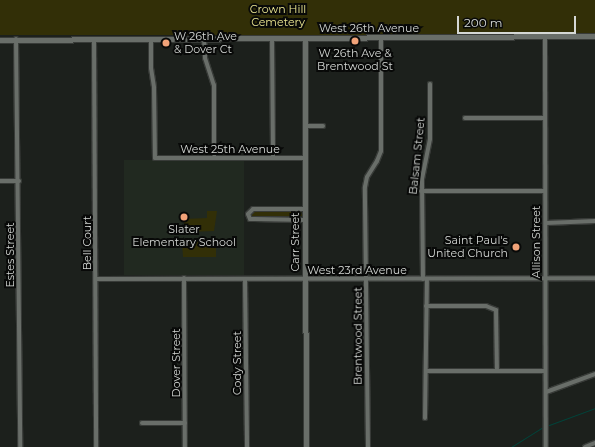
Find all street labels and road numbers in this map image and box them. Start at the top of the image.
street label: West 26th Avenue [319,21,419,35]
street label: Balsam Street [406,117,428,195]
street label: West 25th Avenue [180,142,280,156]
street label: Allison Street [529,206,543,278]
street label: Carr Street [288,212,302,272]
street label: Bell Court [80,216,94,270]
street label: Estes Street [3,222,17,288]
street label: West 23rd Avenue [307,263,407,277]
street label: Brentwood Street [351,287,365,385]
street label: Dover Street [169,329,183,397]
street label: Cody Street [230,331,244,395]

